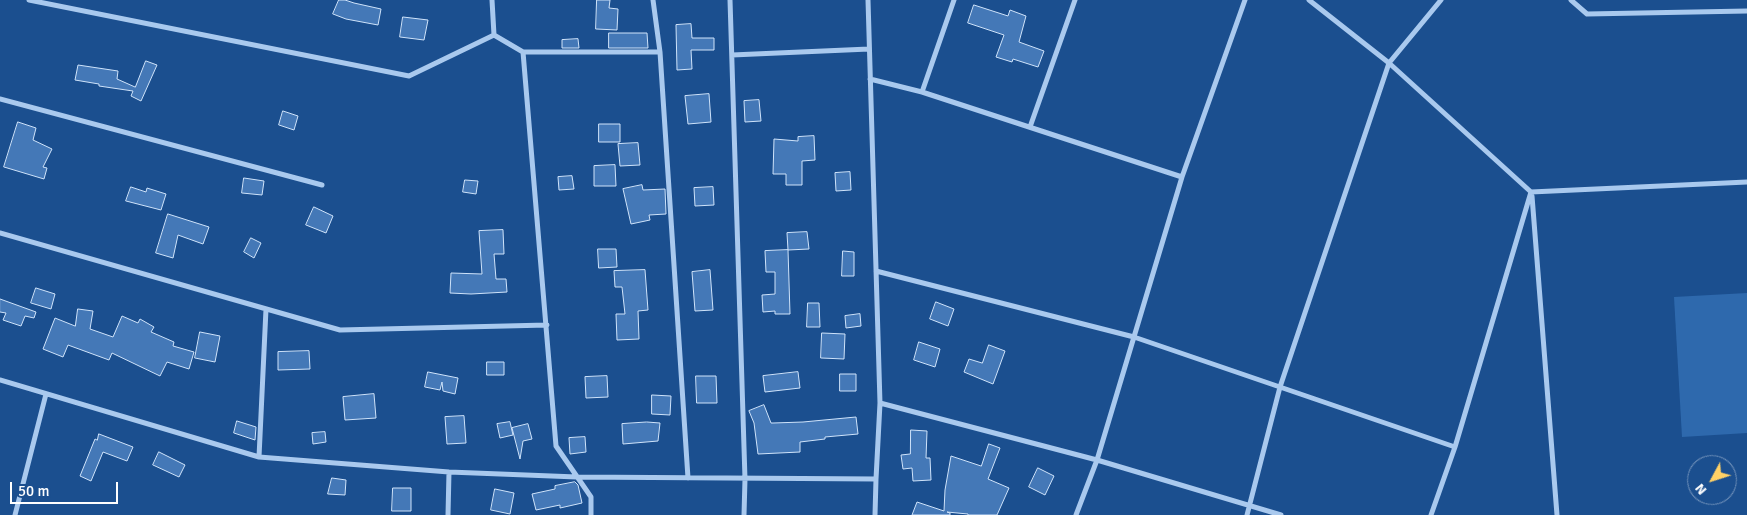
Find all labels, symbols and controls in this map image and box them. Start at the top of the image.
north arrow [1687,455,1737,505]
scale bar [12,472,120,504]
text: N [1691,480,1711,499]
text: 50 m [18,482,49,500]

